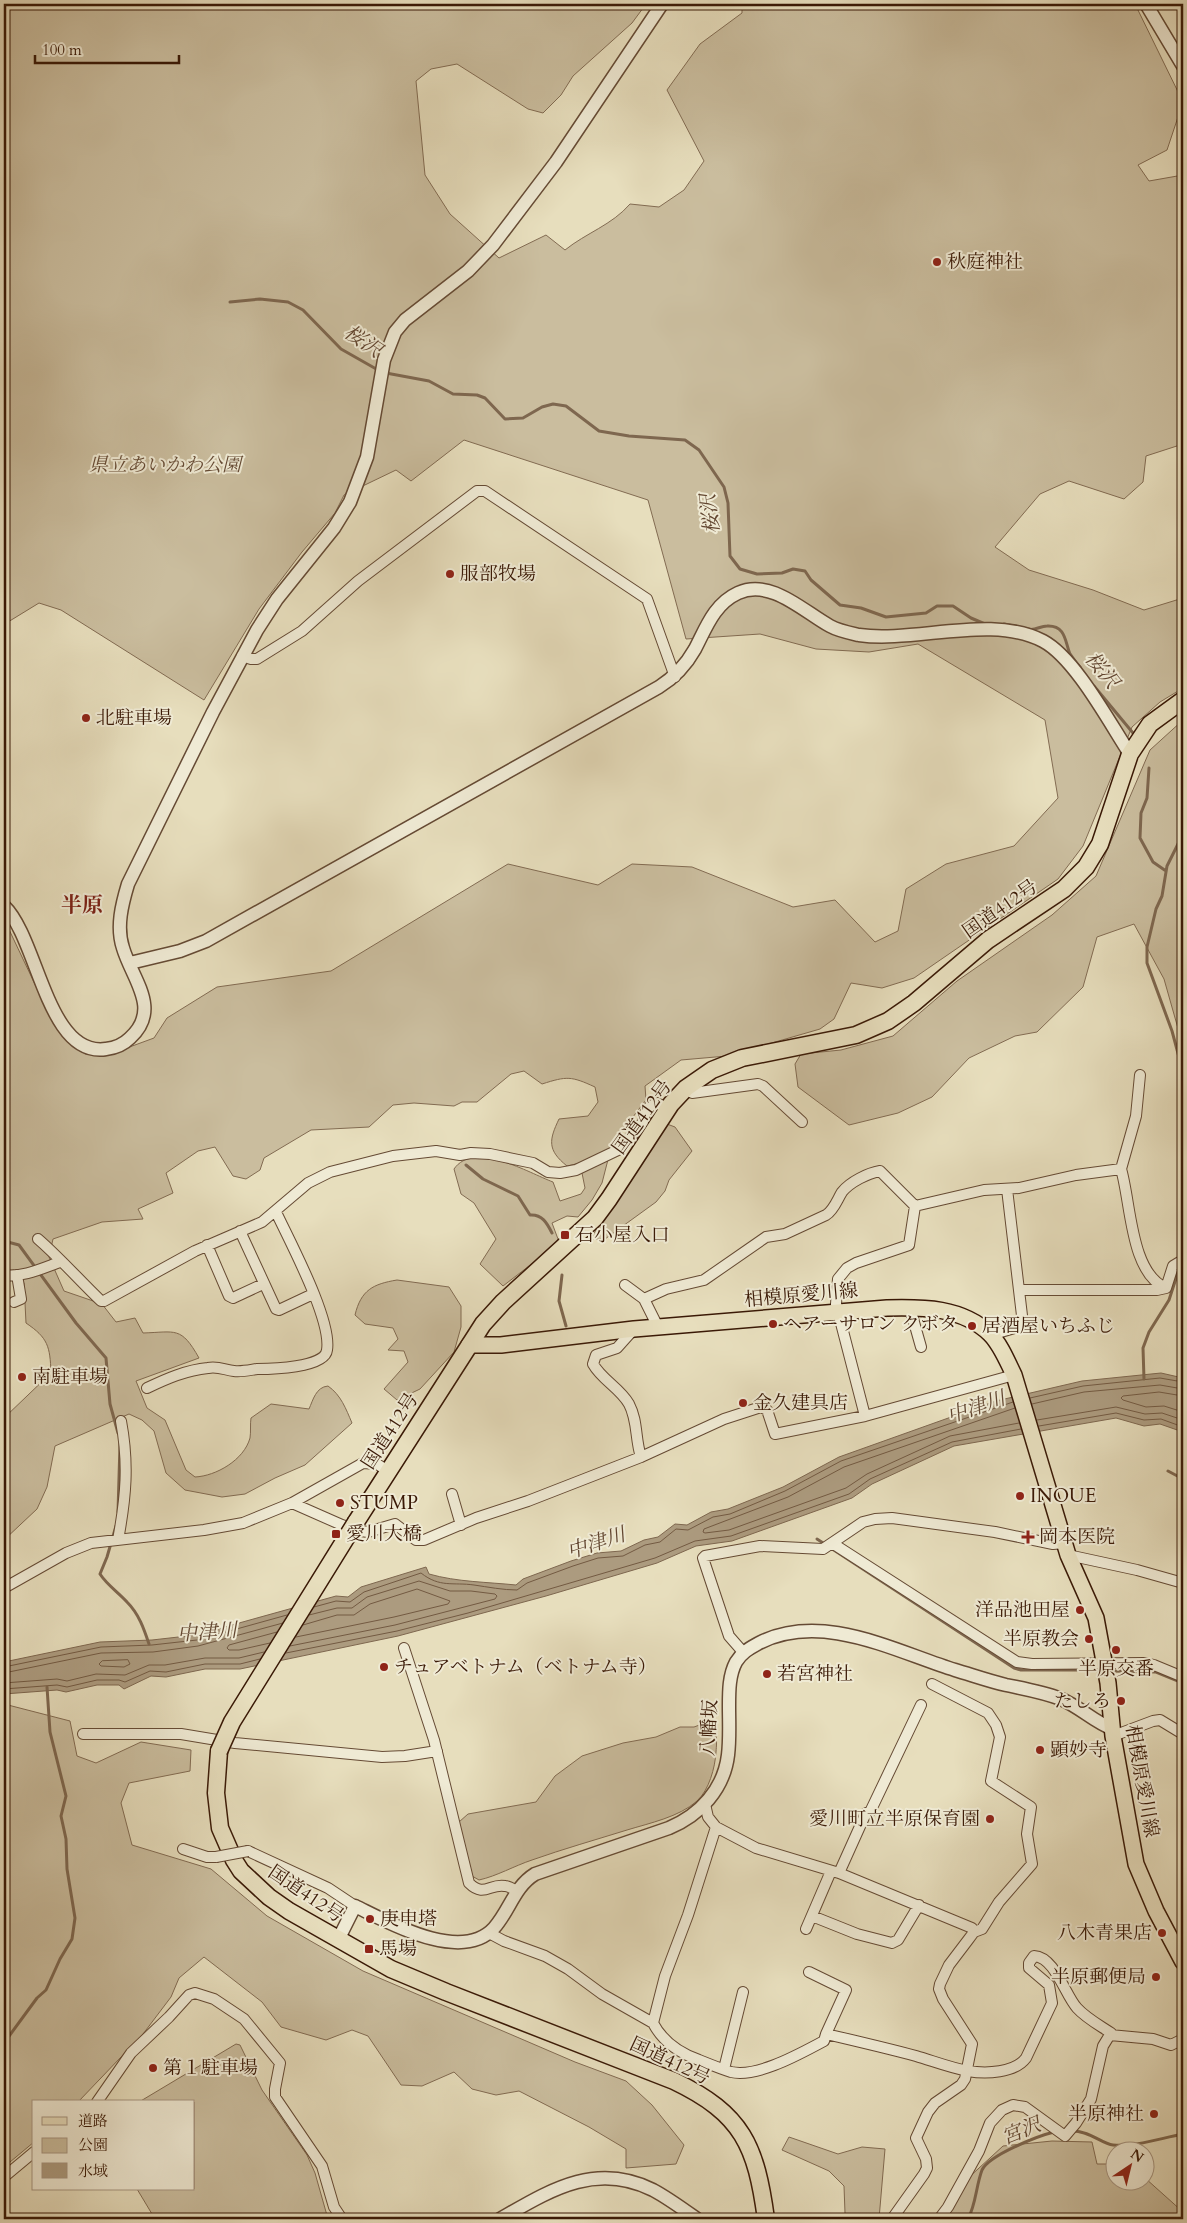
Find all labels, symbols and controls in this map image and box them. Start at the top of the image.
scale bar [35,32,179,64]
text: 100 m [42,40,82,60]
place label: 秋庭神社 [947,249,1023,275]
marker: 秋庭神社 [931,256,943,268]
water label: 桜沢 [339,319,390,365]
park label: 県立あいかわ公園 [89,452,244,478]
water label: 桜沢 [694,490,726,535]
place label: 服部牧場 [460,561,536,587]
marker: 服部牧場 [444,568,456,580]
water label: 桜沢 [1079,646,1127,696]
place label: 北駐車場 [96,705,172,731]
marker: 北駐車場 [80,712,92,724]
street label: 国道412号 [957,874,1043,944]
district label: 半原 [61,891,103,920]
street label: 国道412号 [606,1074,678,1160]
place label: 石小屋入口 [575,1222,670,1248]
marker: 石小屋入口 [559,1229,571,1241]
street label: 相模原愛川線 [743,1277,859,1313]
place label: ヘアーサロン クボタ [783,1311,958,1337]
place label: 居酒屋いちふじ [982,1313,1115,1339]
marker: ヘアーサロン クボタ [767,1318,779,1330]
marker: 居酒屋いちふじ [966,1320,978,1332]
place label: 南駐車場 [32,1364,108,1390]
marker: 南駐車場 [16,1371,28,1383]
water label: 中津川 [943,1384,1011,1430]
street label: 国道412号 [356,1388,424,1474]
place label: 金久建具店 [753,1390,848,1416]
marker: 金久建具店 [737,1397,749,1409]
place label: INOUE [1030,1483,1096,1509]
place label: STUMP [350,1490,418,1516]
marker: INOUE [1014,1490,1026,1502]
marker: STUMP [334,1497,346,1509]
water label: 中津川 [563,1520,631,1565]
place label: 愛川大橋 [346,1521,422,1547]
place label: 岡本医院 [1039,1524,1115,1550]
marker: 愛川大橋 [330,1528,342,1540]
marker: 岡本医院 [1021,1530,1035,1544]
place label: 洋品池田屋 [975,1597,1070,1623]
marker: 洋品池田屋 [1074,1604,1086,1616]
water label: 中津川 [176,1616,240,1648]
place label: 半原教会 [1003,1626,1079,1652]
marker: 半原教会 [1083,1633,1095,1645]
marker: 半原交番 [1110,1644,1122,1656]
place label: チュアベトナム（ベトナム寺） [394,1654,657,1680]
place label: 半原交番 [1078,1656,1154,1682]
marker: チュアベトナム（ベトナム寺） [378,1661,390,1673]
place label: 若宮神社 [777,1661,853,1687]
marker: 若宮神社 [761,1668,773,1680]
place label: たしろ [1054,1688,1111,1714]
marker: たしろ [1115,1695,1127,1707]
street label: 八幡坂 [695,1699,723,1757]
street label: 相模原愛川線 [1119,1723,1165,1839]
place label: 顕妙寺 [1050,1737,1107,1763]
marker: 顕妙寺 [1034,1744,1046,1756]
place label: 愛川町立半原保育園 [809,1806,980,1832]
marker: 愛川町立半原保育園 [984,1813,996,1825]
street label: 国道412号 [263,1859,349,1929]
place label: 庚申塔 [380,1906,437,1932]
marker: 庚申塔 [364,1913,376,1925]
place label: 八木青果店 [1057,1920,1152,1946]
marker: 八木青果店 [1156,1927,1168,1939]
place label: 馬場 [379,1936,417,1962]
marker: 馬場 [363,1943,375,1955]
place label: 半原郵便局 [1051,1964,1146,1990]
marker: 半原郵便局 [1150,1971,1162,1983]
street label: 国道412号 [625,2031,715,2091]
place label: 第１駐車場 [163,2055,258,2081]
marker: 第１駐車場 [147,2062,159,2074]
legend [32,2100,195,2190]
place label: 半原神社 [1068,2101,1144,2127]
marker: 半原神社 [1148,2108,1160,2120]
water label: 宮沢 [997,2110,1047,2151]
text: 道路 [78,2111,108,2131]
text: 公園 [78,2135,108,2155]
north arrow [1104,2140,1154,2190]
text: N [1127,2144,1148,2167]
text: 水域 [78,2161,108,2181]

